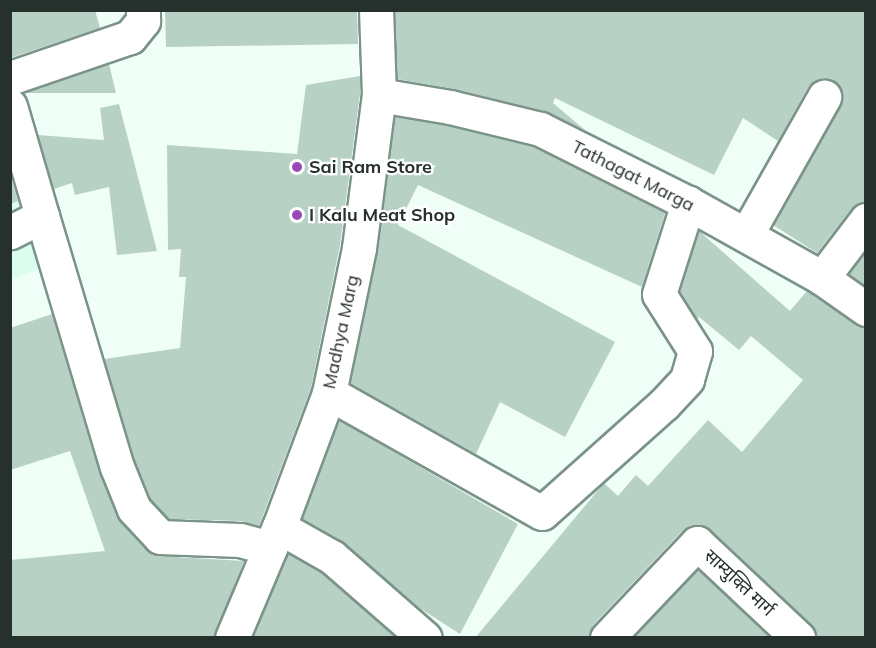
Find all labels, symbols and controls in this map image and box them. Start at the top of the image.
street label: Tathagat Marga [568,136,698,216]
place label: Sai Ram Store [309,156,432,178]
marker: Sai Ram Store [290,160,304,174]
place label: I Kalu Meat Shop [309,204,455,226]
marker: I Kalu Meat Shop [290,208,304,222]
street label: Madhya Marg [318,273,364,391]
street label: साम्युक्ति मार्ग [699,545,779,621]

